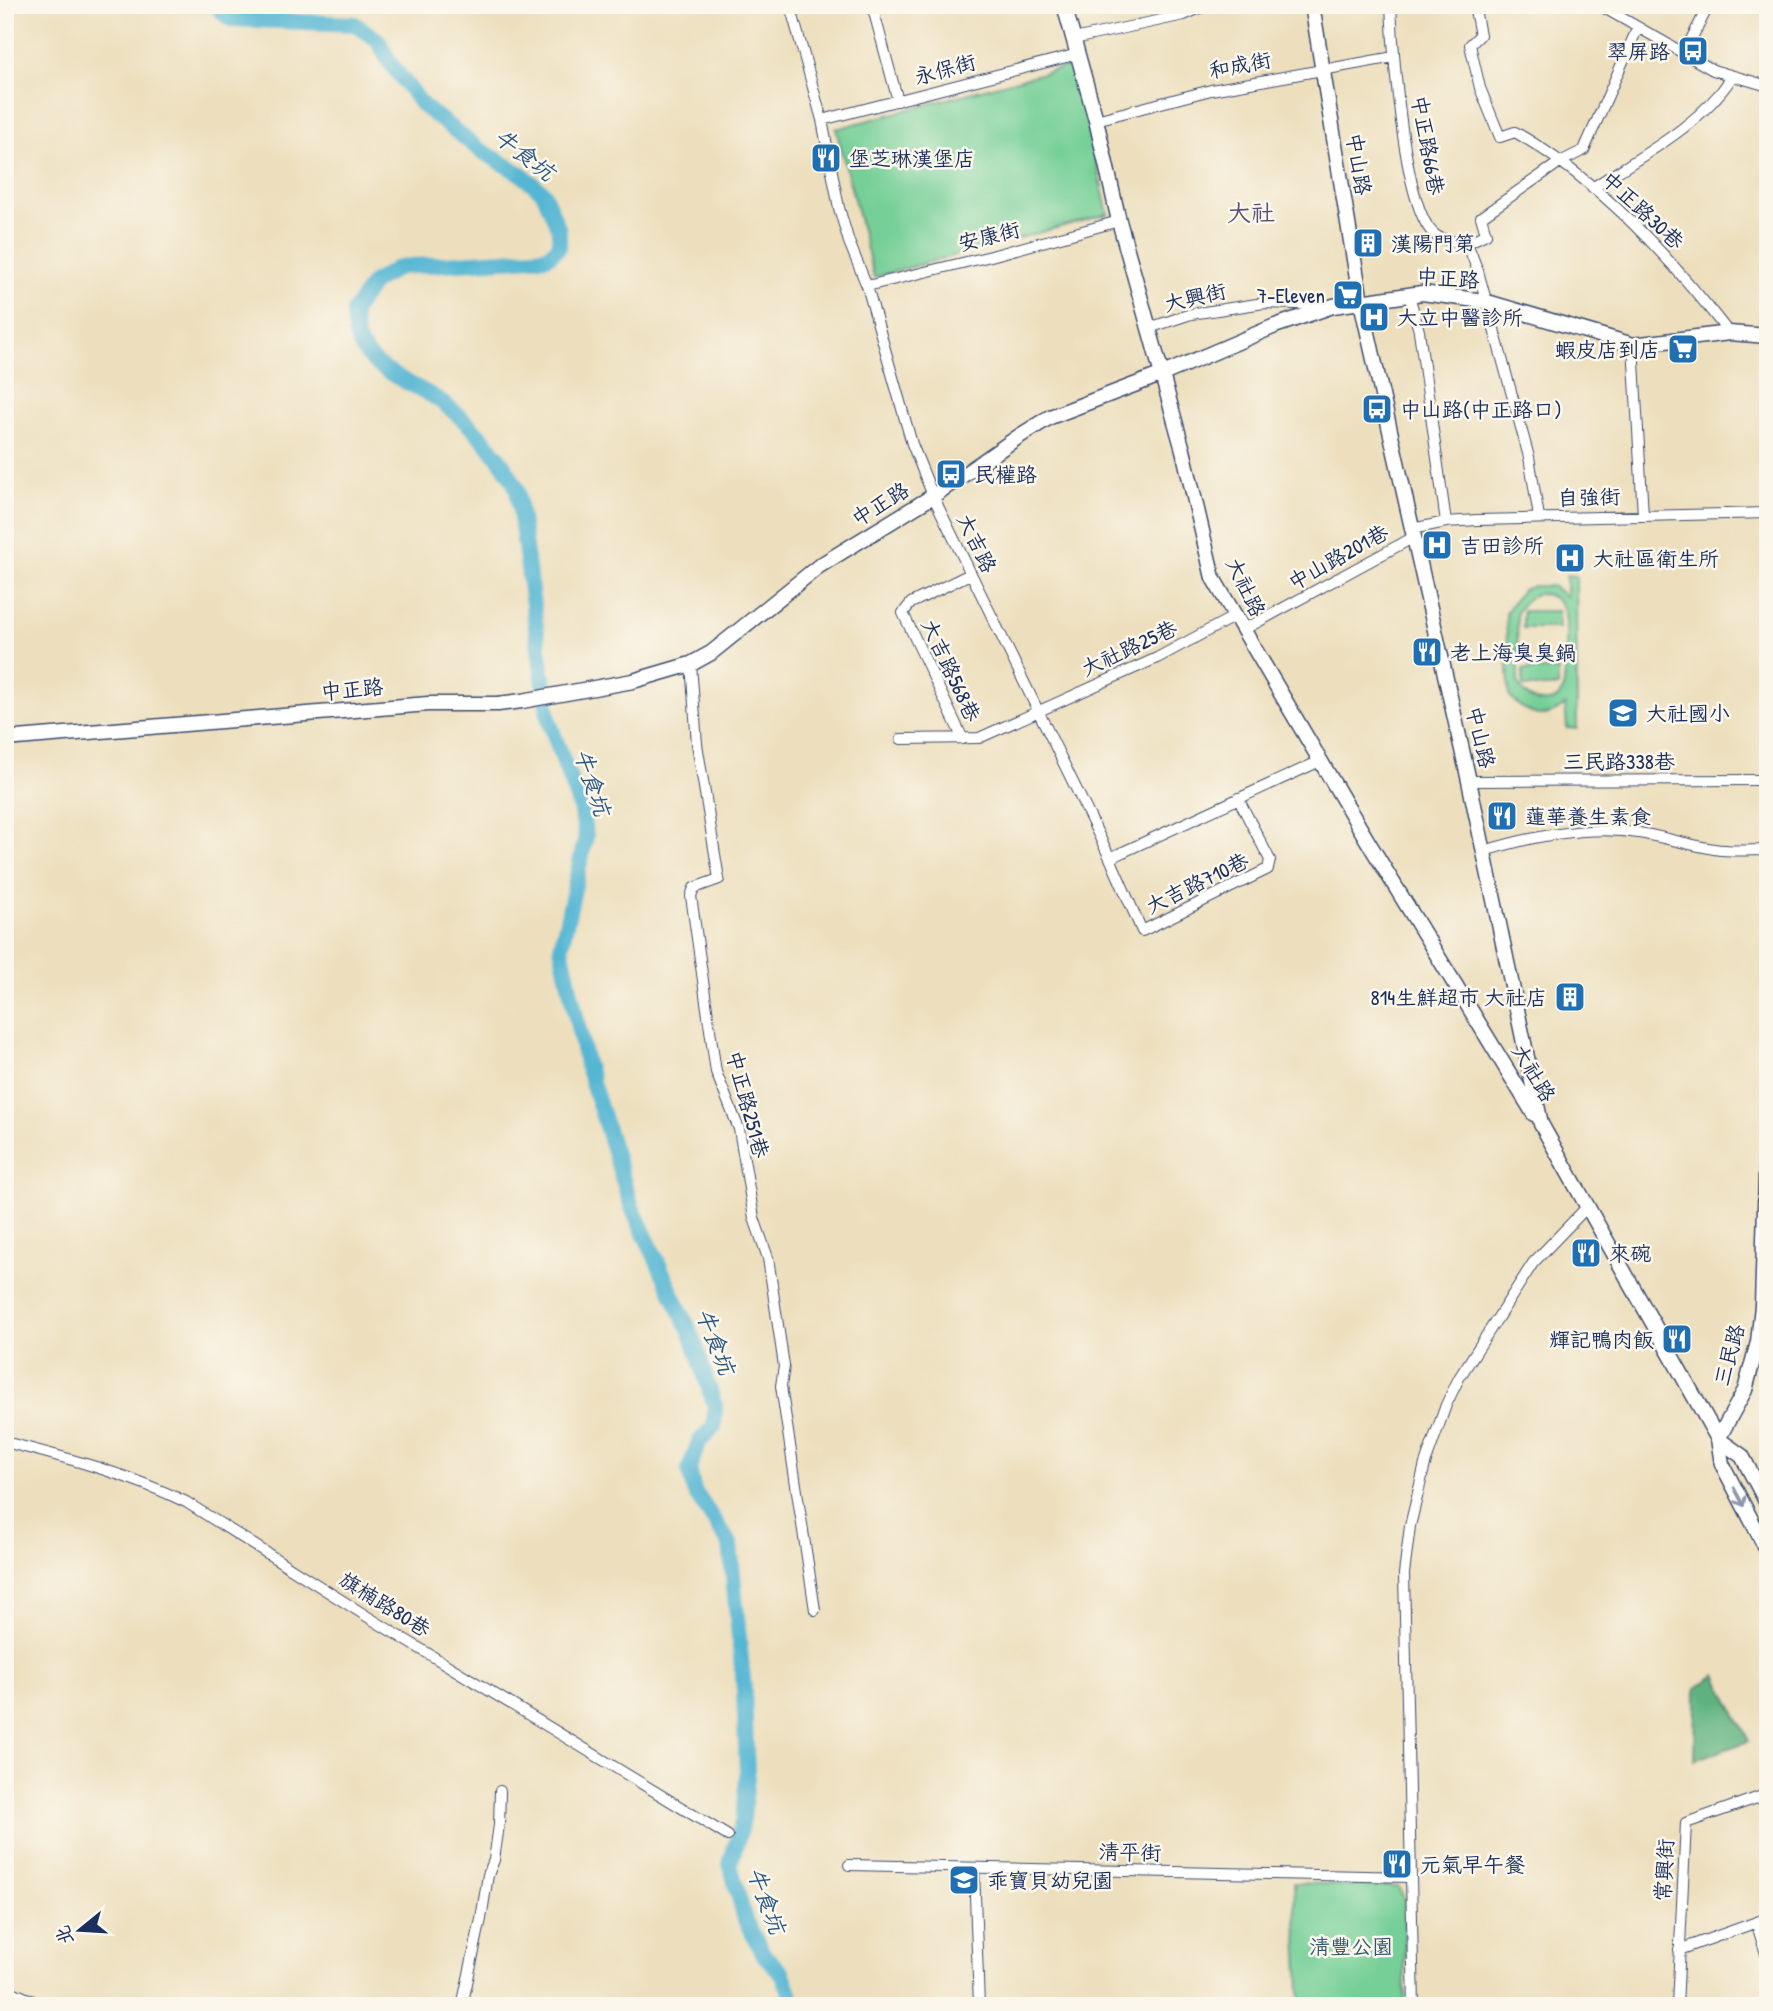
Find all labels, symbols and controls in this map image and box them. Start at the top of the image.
bus stop icon: 翠屏路 [1676,34,1710,68]
place label: 翠屏路 [1607,37,1670,66]
street label: 和成街 [1206,45,1274,85]
street label: 永保街 [911,47,979,91]
street label: 中正路66巷 [1405,93,1451,197]
water label: 牛食坑 [488,121,564,189]
street label: 中山路 [1340,131,1378,197]
restaurant icon: 堡芝琳漢堡店 [809,141,843,175]
place label: 堡芝琳漢堡店 [849,144,975,173]
street label: 中正路30巷 [1596,164,1690,256]
district label: 大社 [1227,196,1275,228]
street label: 安康街 [955,214,1023,258]
building icon: 漢陽門第 [1351,226,1385,260]
place label: 漢陽門第 [1391,229,1475,258]
street label: 中正路 [1416,261,1480,295]
street label: 大興街 [1161,276,1229,318]
supermarket icon: 7-Eleven [1331,278,1365,312]
place label: 7-Eleven [1257,281,1325,310]
hospital icon: 大立中醫診所 [1357,300,1391,334]
place label: 大立中醫診所 [1397,303,1523,332]
supermarket icon: 蝦皮店到店 [1666,332,1700,366]
place label: 蝦皮店到店 [1555,335,1660,364]
bus stop icon: 中山路(中正路口) [1360,392,1394,426]
place label: 中山路(中正路口) [1400,395,1562,424]
bus stop icon: 民權路 [934,457,968,491]
place label: 民權路 [974,460,1037,489]
street label: 中正路 [846,475,914,533]
street label: 自強街 [1557,481,1621,513]
street label: 大吉路 [950,508,1004,578]
street label: 中山路201巷 [1282,517,1394,597]
hospital icon: 吉田診所 [1420,528,1454,562]
place label: 吉田診所 [1460,531,1544,560]
hospital icon: 大社區衛生所 [1553,541,1587,575]
place label: 大社區衛生所 [1593,544,1719,573]
street label: 大社路 [1219,552,1273,622]
street label: 大社路25巷 [1076,613,1182,683]
street label: 大吉路568巷 [915,614,987,726]
restaurant icon: 老上海臭臭鍋 [1410,635,1444,669]
place label: 老上海臭臭鍋 [1450,638,1576,667]
street label: 中正路 [319,672,385,706]
school or university icon: 大社國小 [1606,696,1640,730]
place label: 大社國小 [1646,699,1730,728]
street label: 中山路 [1460,703,1502,771]
water label: 牛食坑 [568,744,619,822]
street label: 三民路338巷 [1563,747,1675,776]
restaurant icon: 蓮華養生素食 [1485,799,1519,833]
place label: 蓮華養生素食 [1525,802,1651,831]
street label: 大吉路710巷 [1141,846,1253,920]
building icon: 814生鮮超市 大社店 [1553,980,1587,1014]
place label: 814生鮮超市 大社店 [1371,983,1547,1012]
street label: 大社路 [1505,1039,1563,1107]
street label: 中正路251巷 [720,1047,776,1161]
restaurant icon: 來碗 [1569,1236,1603,1270]
place label: 來碗 [1609,1239,1651,1268]
water label: 牛食坑 [689,1303,744,1382]
street label: 三民路 [1707,1321,1751,1389]
restaurant icon: 輝記鴨肉飯 [1660,1322,1694,1356]
place label: 輝記鴨肉飯 [1549,1325,1654,1354]
one-way arrow [1733,1486,1746,1507]
street label: 旗楠路80巷 [334,1565,436,1643]
street label: 清平街 [1098,1837,1162,1867]
street label: 常興街 [1648,1838,1680,1902]
restaurant icon: 元氣早午餐 [1380,1847,1414,1881]
place label: 元氣早午餐 [1420,1850,1525,1879]
water label: 牛食坑 [741,1862,794,1941]
school or university icon: 乖寶貝幼兒園 [947,1863,981,1897]
place label: 乖寶貝幼兒園 [987,1866,1113,1895]
north arrow [46,1896,116,1966]
text: 北 [49,1922,79,1948]
park label: 清豐公園 [1309,1932,1393,1961]

